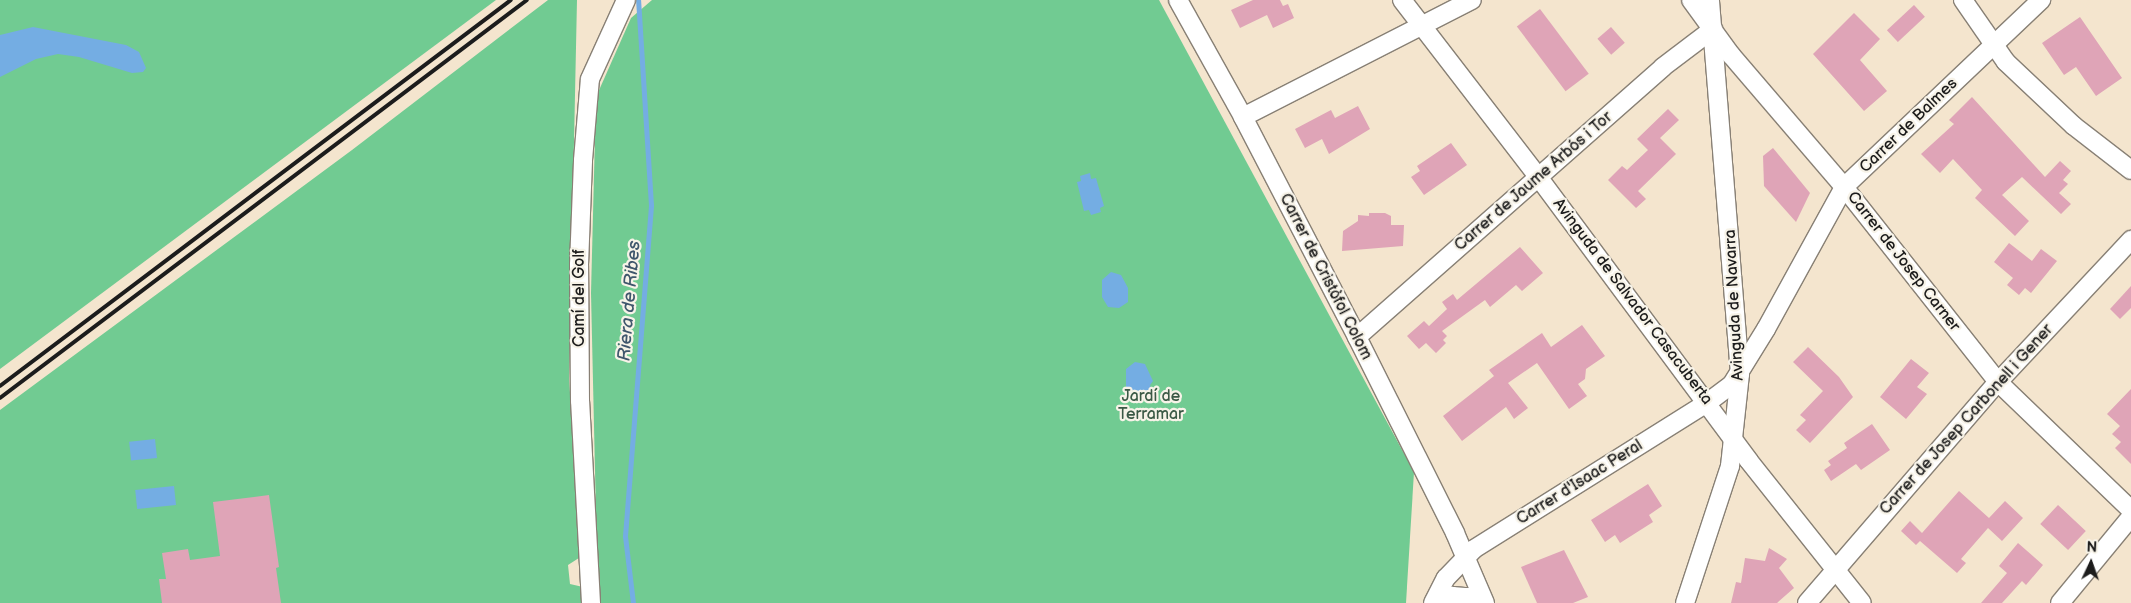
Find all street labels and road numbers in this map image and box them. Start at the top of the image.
street label: Carrer de Balmes [1856,74,1962,178]
street label: Carrer de Jaume Arbós i Tor [1451,108,1617,256]
street label: Carrer de Josep Carner [1842,188,1964,336]
street label: Carrer de Cristòfol Colom [1275,191,1375,363]
street label: Avinguda de Salvador Casacuberta [1548,195,1716,409]
street label: Avinguda de Navarra [1721,229,1749,381]
street label: Camí del Golf [570,249,590,347]
street label: Carrer de Josep Carbonell i Gener [1876,321,2058,519]
street label: Carrer d'Isaac Peral [1514,436,1646,530]

